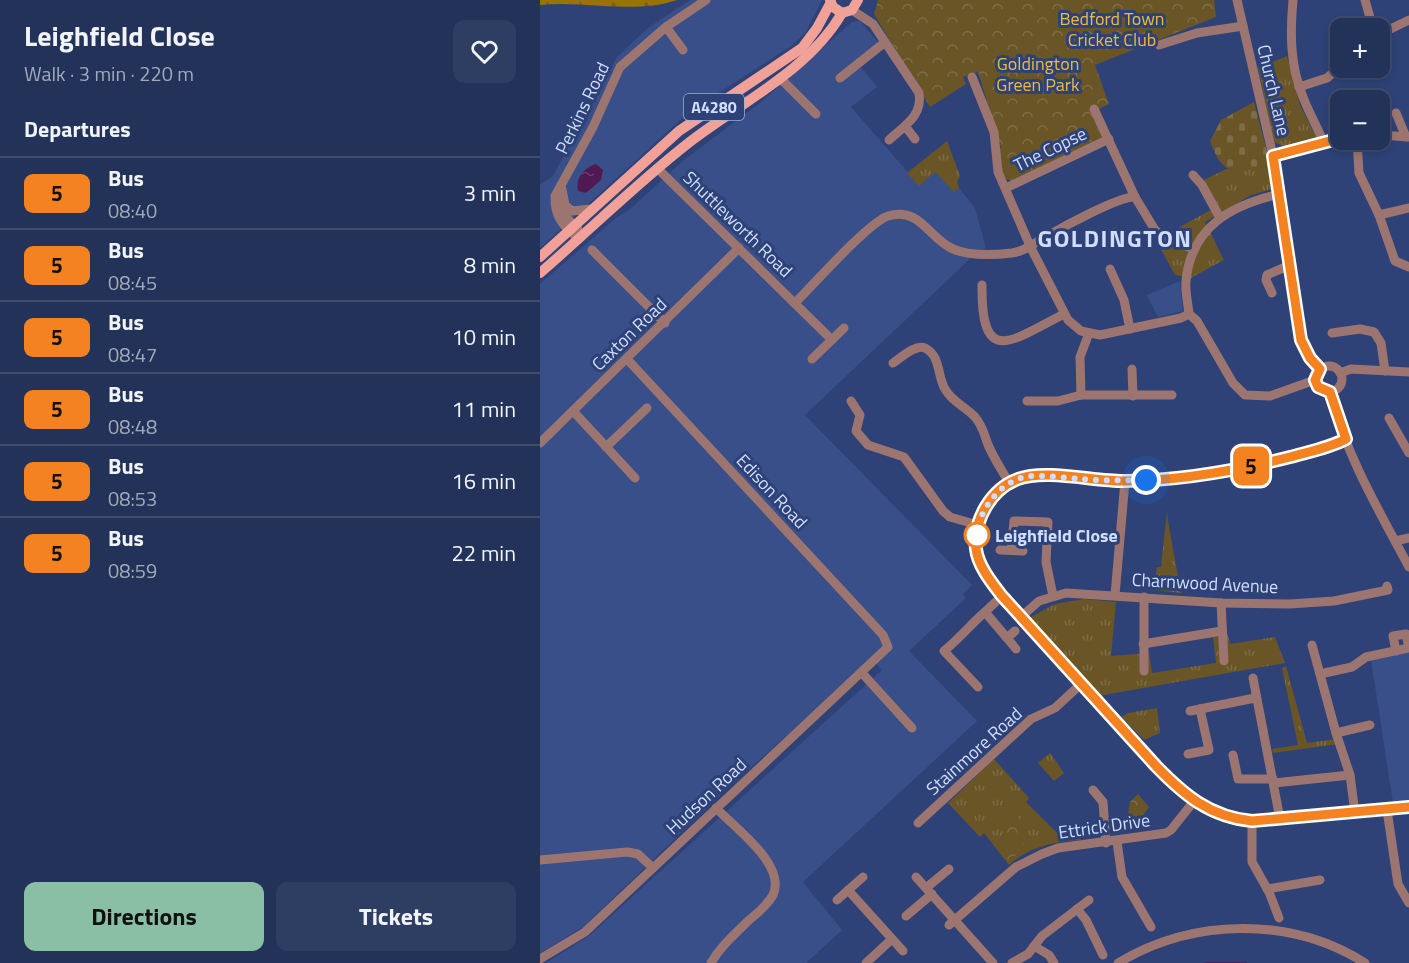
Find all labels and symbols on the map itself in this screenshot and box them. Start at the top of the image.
park label: Bedford Town Cricket Club [1059,5,1165,53]
street label: Church Lane [1250,42,1298,138]
park label: Goldington Green Park [996,50,1080,98]
street label: Perkins Road [548,57,616,159]
road number: A4280 [684,94,744,120]
street label: The Copse [1009,120,1091,178]
street label: Shuttleworth Road [677,165,799,283]
district label: GOLDINGTON [1038,220,1192,256]
street label: Caxton Road [585,291,673,377]
line badge: 5 [1232,446,1270,486]
street label: Edison Road [730,448,814,534]
your location [1131,465,1161,495]
marker: Leighfield Close [964,522,990,548]
place label: Leighfield Close [995,522,1118,549]
street label: Charnwood Avenue [1131,566,1279,600]
street label: Stainmore Road [920,700,1028,802]
street label: Hudson Road [660,751,752,841]
street label: Ettrick Drive [1056,806,1152,846]

